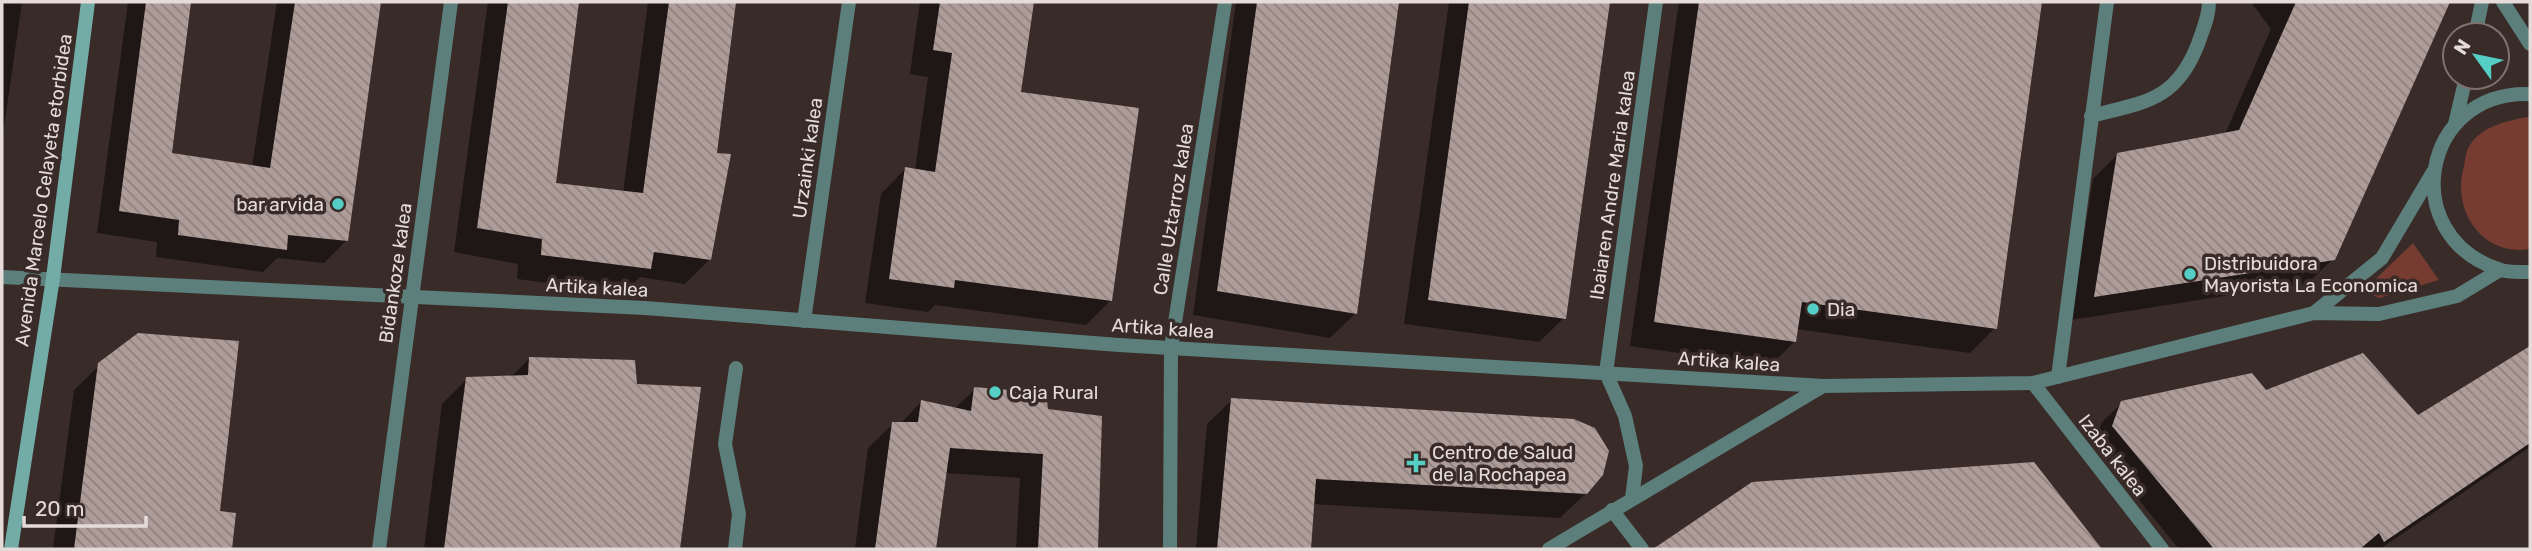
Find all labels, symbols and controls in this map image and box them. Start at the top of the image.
north arrow [2441,21,2511,91]
street label: Avenida Marcelo Celayeta etorbidea [10,32,77,348]
text: N [2449,35,2476,59]
street label: Ibaiaren Andre Maria kalea [1585,69,1640,301]
street label: Urzainki kalea [788,96,827,220]
street label: Calle Uztarroz kalea [1149,121,1198,297]
place label: bar arvida [236,193,324,216]
marker: bar arvida [330,196,346,212]
street label: Bidankoze kalea [374,201,417,345]
place label: Distribuidora Mayorista La Economica [2204,252,2418,297]
marker: Distribuidora Mayorista La Economica [2182,266,2198,282]
street label: Artika kalea [545,273,649,302]
place label: Dia [1827,298,1855,321]
marker: Dia [1805,301,1821,317]
street label: Artika kalea [1111,313,1215,344]
street label: Artika kalea [1677,346,1781,377]
place label: Caja Rural [1009,381,1098,404]
marker: Caja Rural [987,384,1003,400]
street label: Izaba kalea [2073,410,2152,501]
place label: Centro de Salud de la Rochapea [1432,441,1573,486]
marker: Centro de Salud de la Rochapea [1406,453,1426,473]
scale bar [24,484,147,528]
text: 20 m [35,496,84,521]

